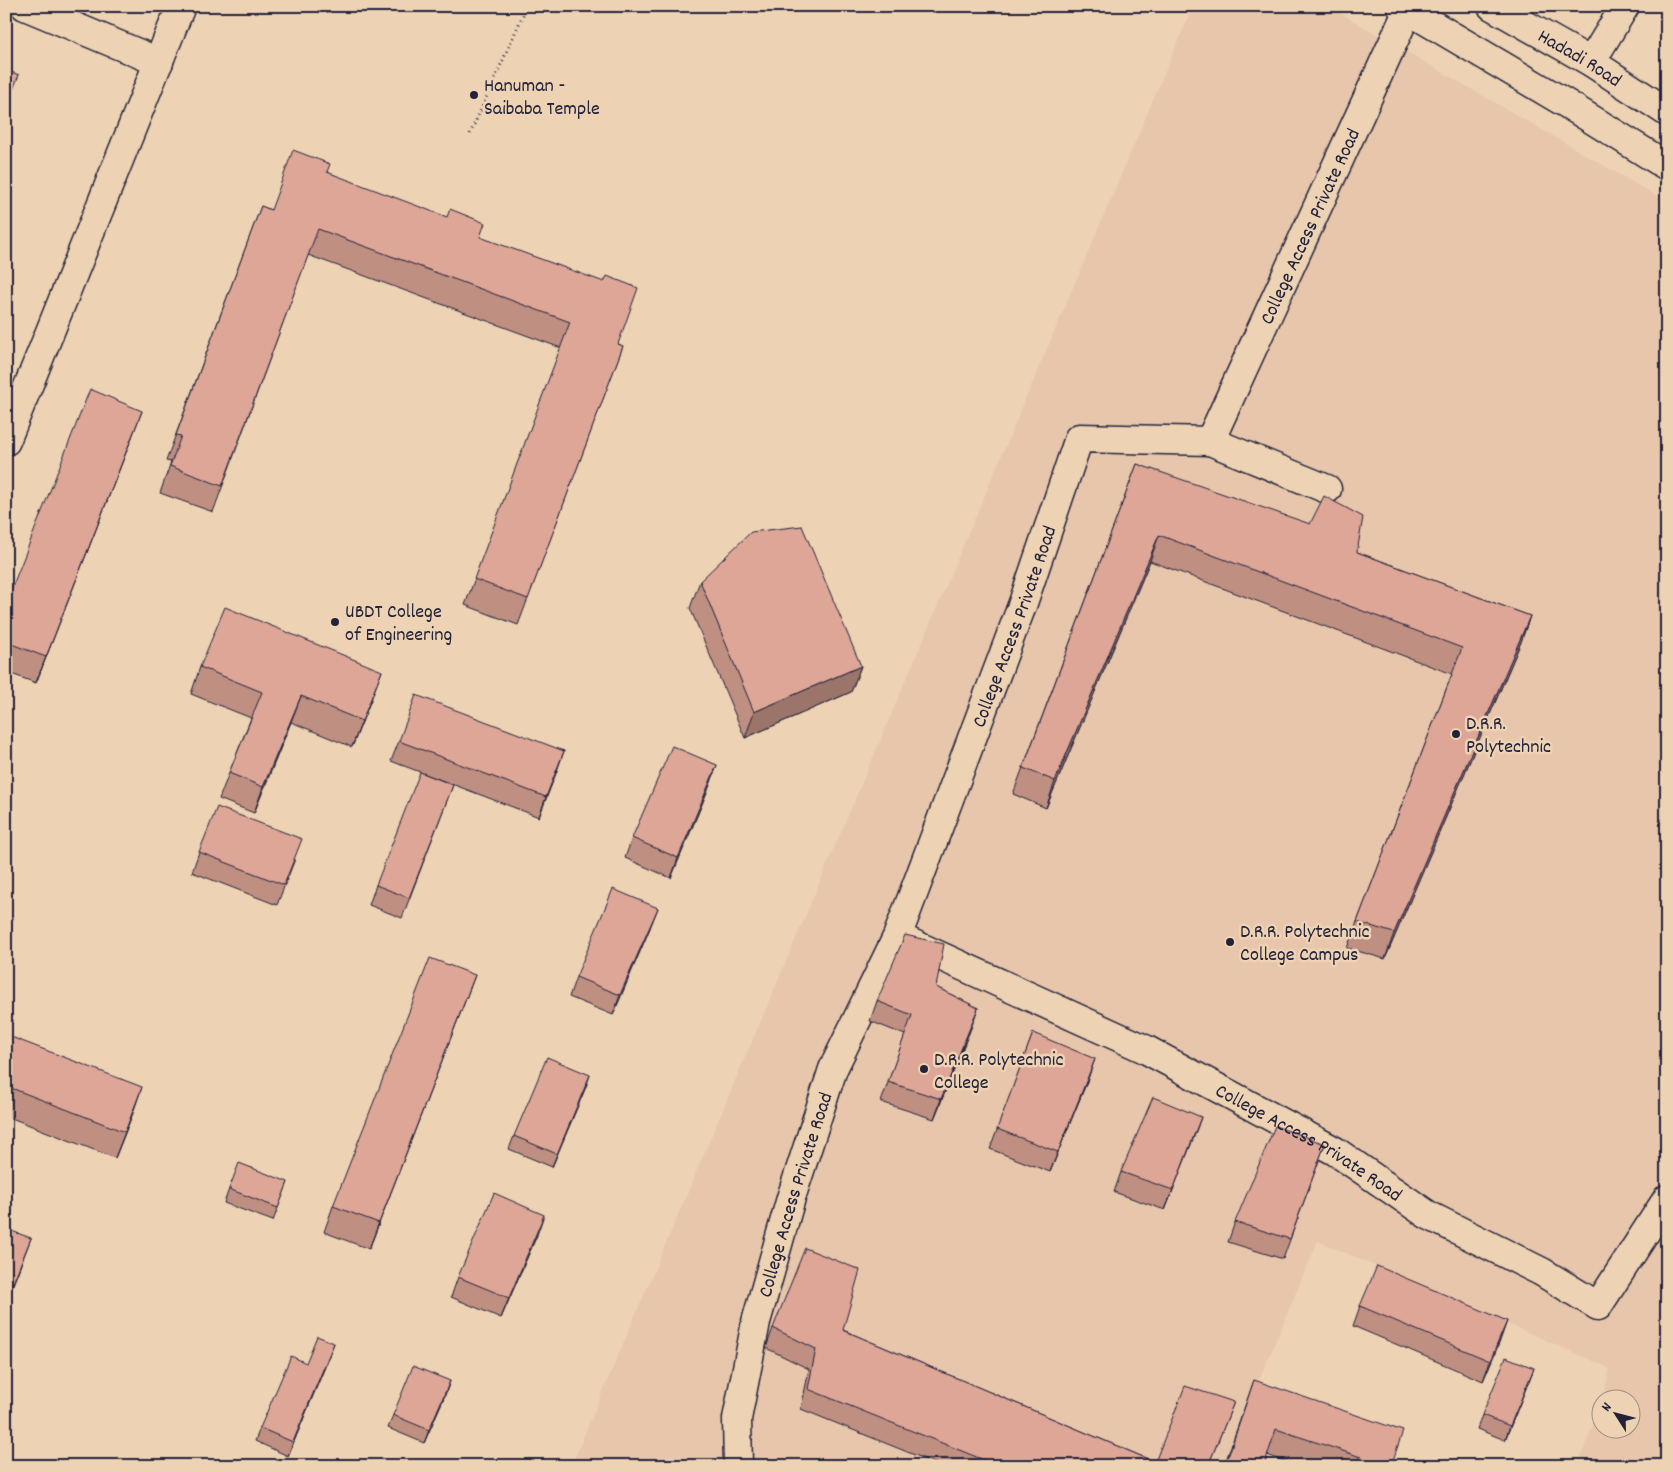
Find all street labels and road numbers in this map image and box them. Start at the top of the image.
street label: Hadadi Road [1532,24,1626,95]
street label: College Access Private Road [1254,125,1369,330]
street label: College Access Private Road [966,522,1065,732]
street label: College Access Private Road [1209,1078,1407,1210]
street label: College Access Private Road [753,1089,841,1301]

